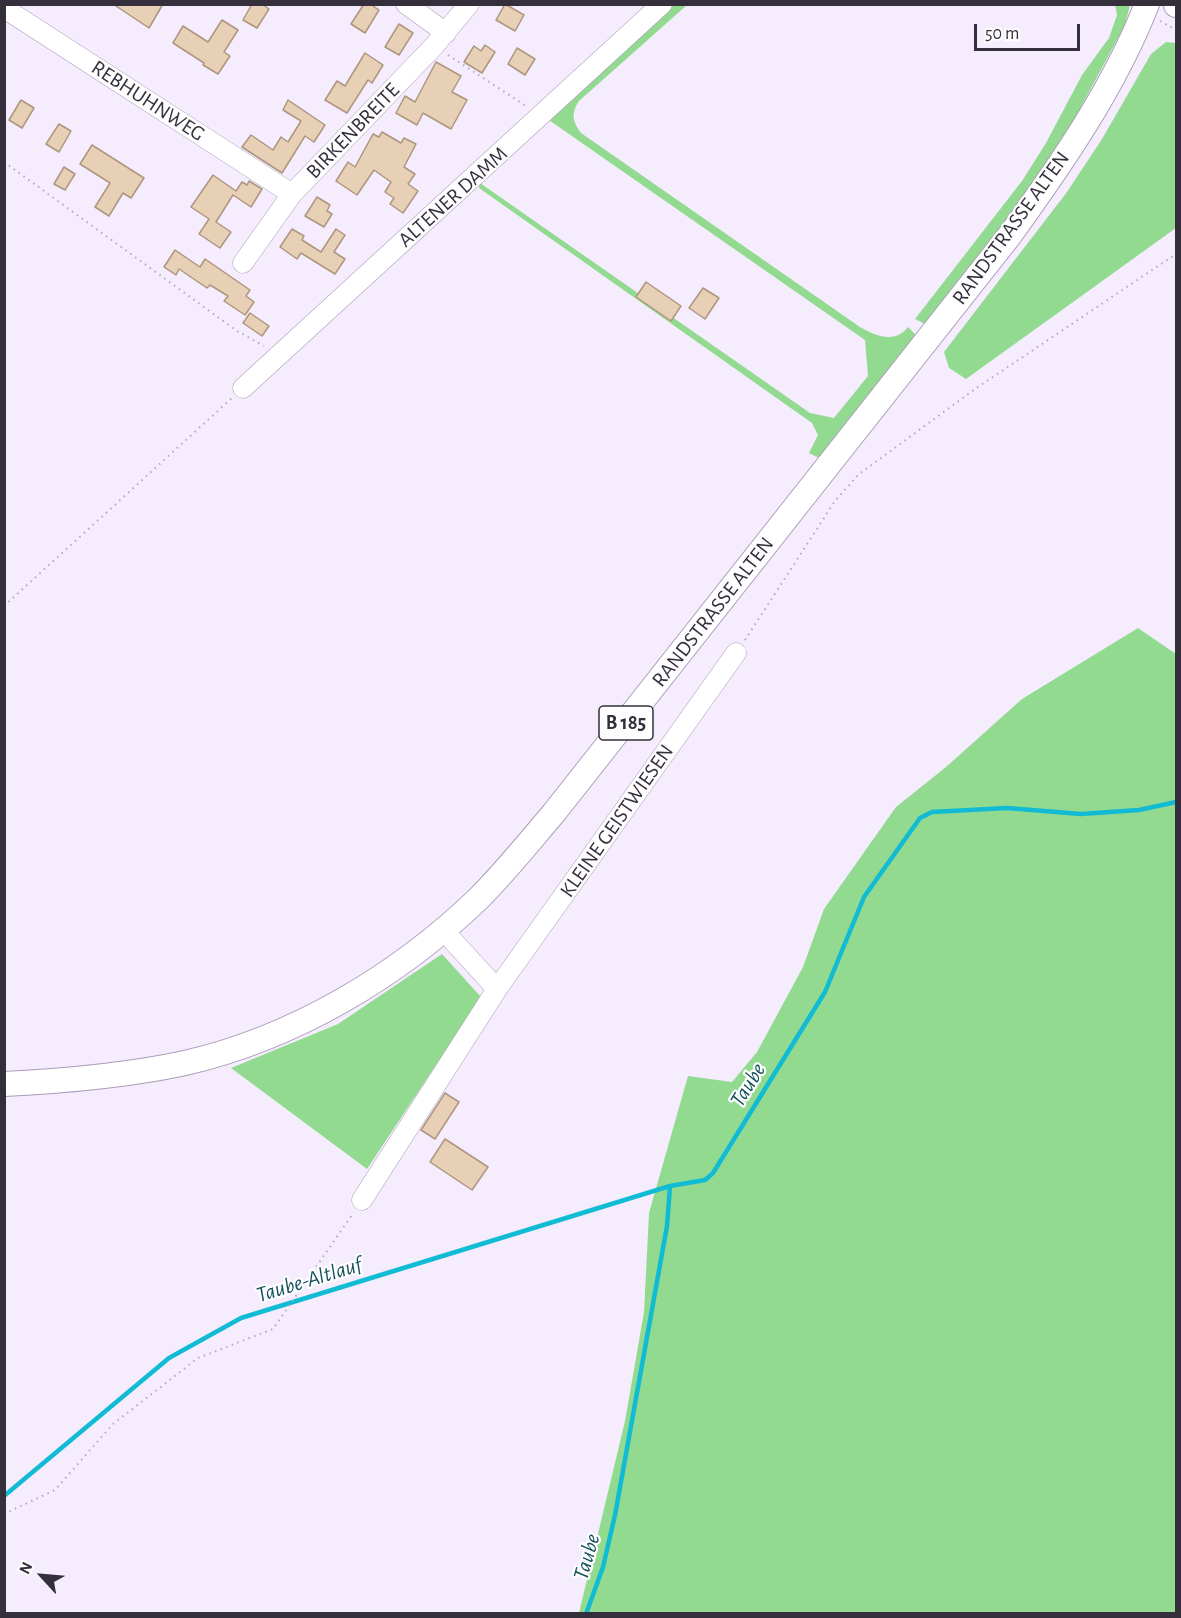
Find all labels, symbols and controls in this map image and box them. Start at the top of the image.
scale bar [977,12,1084,50]
text: 50 m [985,25,1019,43]
street label: REBHUHNWEG [87,55,209,147]
street label: BIRKENBREITE [301,78,405,184]
street label: ALTENER DAMM [393,141,513,253]
street label: RANDSTRASSE ALTEN [947,146,1075,310]
street label: RANDSTRASSE ALTEN [647,532,779,692]
road number: B 185 [599,706,653,740]
street label: KLEINE GEISTWIESEN [555,740,679,902]
water label: Taube [724,1058,772,1112]
water label: Taube-Altlauf [253,1252,365,1308]
water label: Taube [568,1531,606,1583]
north arrow [12,1546,72,1606]
text: N [16,1560,35,1577]

